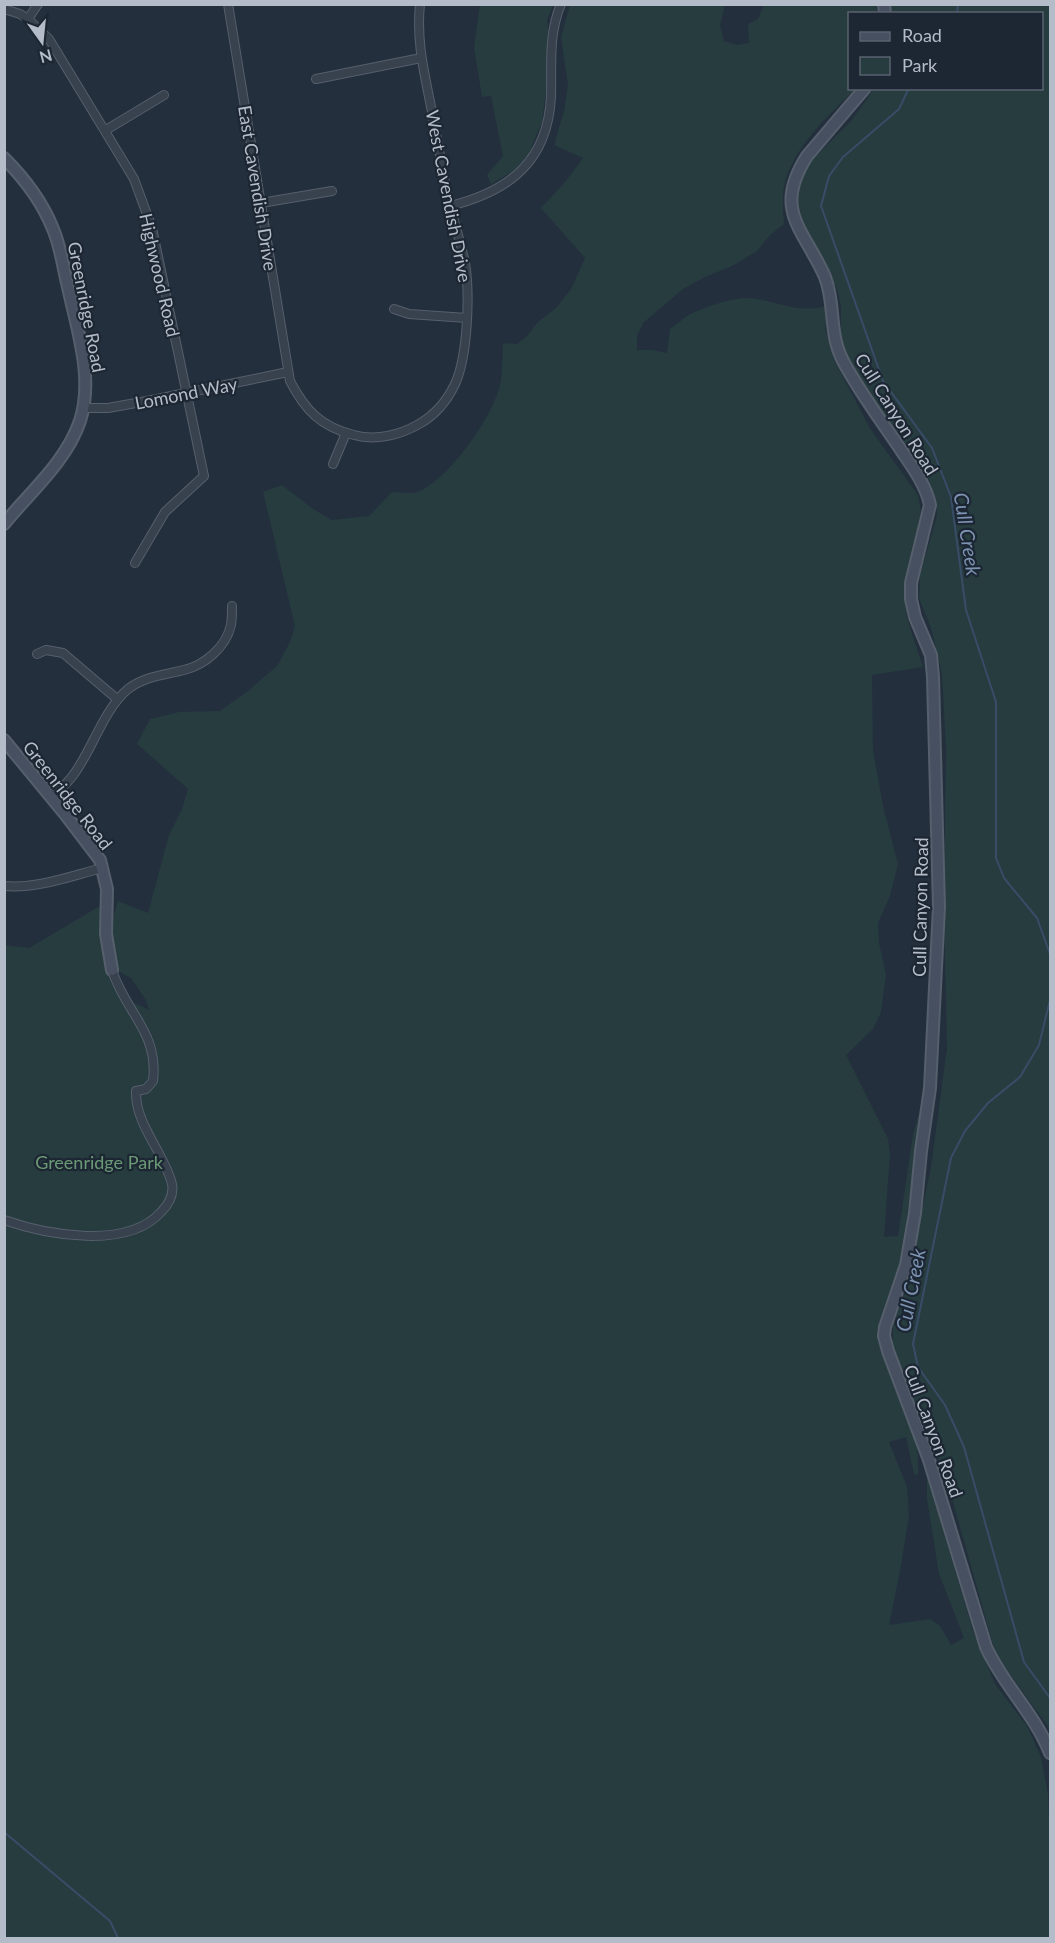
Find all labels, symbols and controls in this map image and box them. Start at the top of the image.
north arrow [12,12,72,72]
legend [848,12,1043,90]
text: Road [902,24,942,46]
text: N [38,46,54,68]
text: Park [902,54,938,76]
street label: East Cavendish Drive [234,104,282,272]
street label: West Cavendish Drive [421,108,477,284]
street label: Highwood Road [135,211,185,339]
street label: Greenridge Road [64,240,110,374]
street label: Cull Canyon Road [851,349,943,479]
street label: Lomond Way [133,372,240,414]
water label: Cull Creek [950,491,987,578]
street label: Greenridge Road [19,736,117,854]
street label: Cull Canyon Road [908,837,932,977]
park label: Greenridge Park [35,1151,164,1173]
water label: Cull Creek [890,1246,930,1334]
street label: Cull Canyon Road [900,1362,968,1500]

